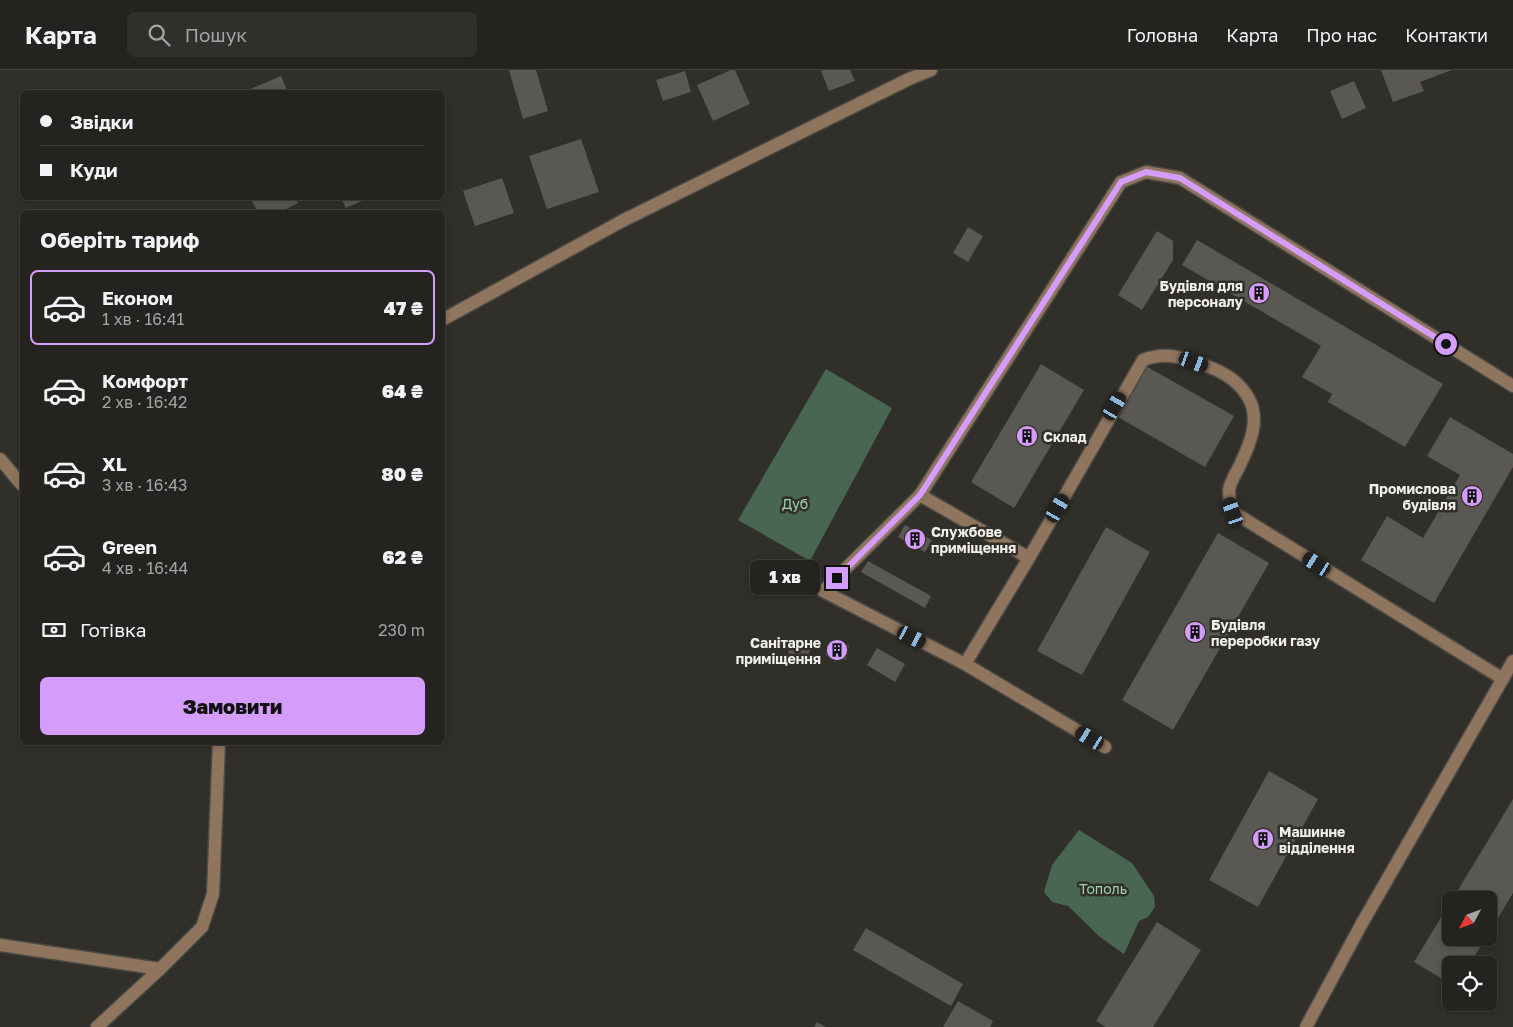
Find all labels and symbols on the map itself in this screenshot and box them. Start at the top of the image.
place label: Будівля для персоналу [1159,277,1244,310]
building icon: Будівля для персоналу [1247,281,1271,305]
route start [1435,333,1457,355]
car [1177,350,1210,374]
car [1101,389,1128,423]
building icon: Склад [1015,424,1039,448]
place label: Склад [1043,428,1087,445]
place label: Промислова будівля [1369,480,1456,513]
building icon: Промислова будівля [1460,484,1484,508]
car [1044,491,1071,525]
park label: Дуб [782,495,808,512]
car [1221,495,1244,529]
place label: Службове приміщення [931,523,1016,556]
building icon: Службове приміщення [903,527,927,551]
car [1300,550,1333,578]
callout: 1 хв [750,560,820,596]
route end [826,567,848,589]
place label: Будівля переробки газу [1211,616,1321,649]
building icon: Будівля переробки газу [1183,620,1207,644]
car [895,624,928,650]
place label: Санітарне приміщення [736,634,821,667]
building icon: Санітарне приміщення [825,638,849,662]
car [1073,724,1106,752]
place label: Машинне відділення [1279,823,1355,856]
building icon: Машинне відділення [1251,827,1275,851]
park label: Тополь [1079,880,1127,897]
north arrow [1442,891,1498,946]

